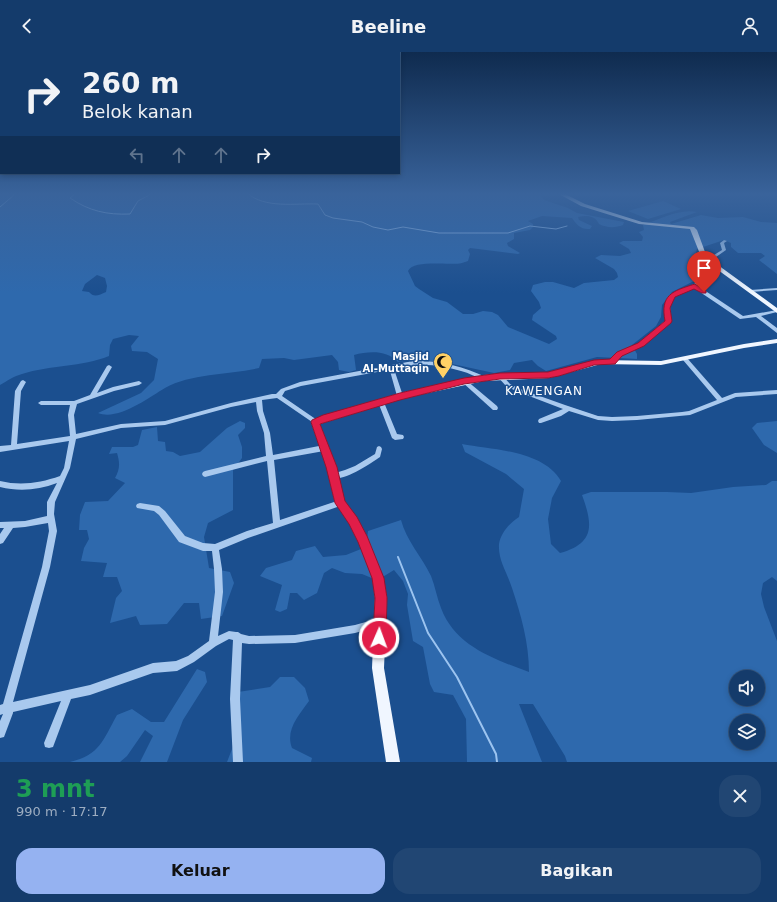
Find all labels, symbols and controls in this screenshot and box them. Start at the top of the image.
icon: back [16,15,38,37]
icon: person [739,15,761,37]
text: Beeline [351,16,426,37]
text: 260 m [82,67,179,100]
icon: right [16,68,68,120]
text: Belok kanan [82,101,193,122]
icon: left [126,144,148,166]
icon: ahead [168,144,190,166]
icon: ahead [210,144,232,166]
icon: right [252,144,274,166]
pin [687,251,721,292]
icon: arrive [693,257,715,279]
place label: Masjid Al-Muttaqin [363,351,429,374]
mosque icon: Masjid Al-Muttaqin [432,351,454,379]
district label: KAWENGAN [505,384,583,398]
position arrow [358,617,400,659]
map controls [729,670,765,750]
button: sound [729,670,765,706]
button: layers [729,714,765,750]
text: 3 mnt [16,775,95,803]
button: close [719,775,761,817]
text: 990 m · 17:17 [16,804,107,819]
button: Keluar [16,848,385,894]
button: Bagikan [393,848,761,894]

